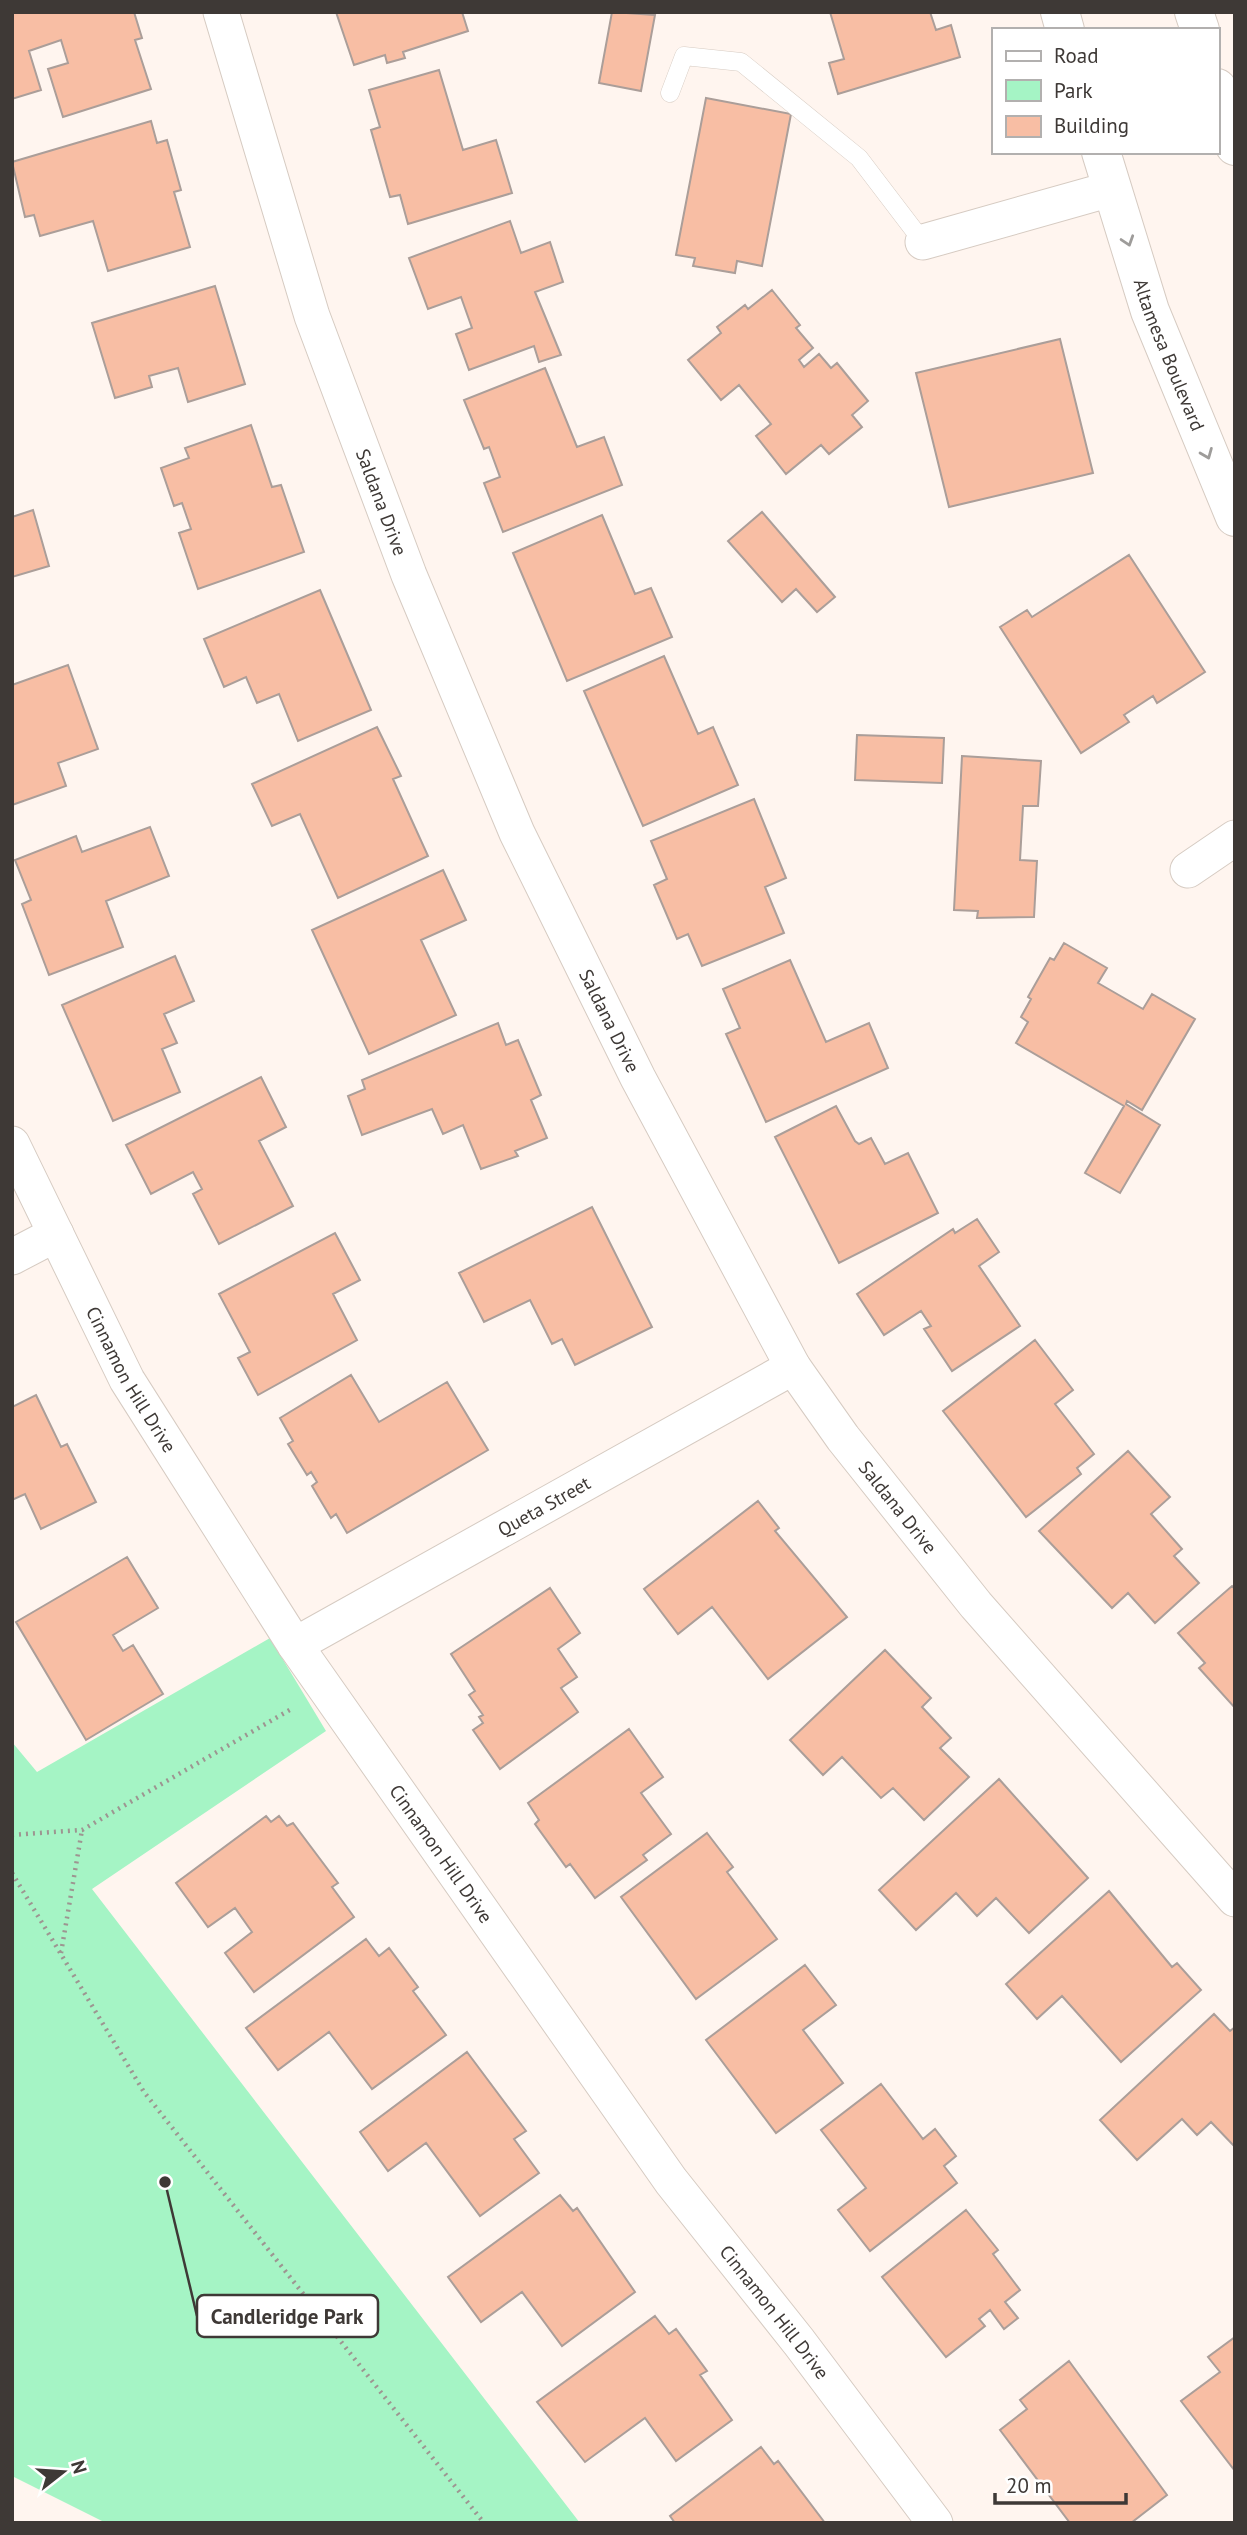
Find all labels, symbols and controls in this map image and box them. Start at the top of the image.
legend [992,28,1219,154]
text: Road [1054,42,1098,69]
text: Park [1054,77,1093,104]
text: Building [1054,112,1129,139]
one-way arrow [1120,234,1134,247]
street label: Altamesa Boulevard [1129,276,1210,434]
street label: Saldana Drive [351,445,413,559]
one-way arrow [1199,447,1213,459]
street label: Saldana Drive [574,965,645,1076]
street label: Cinnamon Hill Drive [81,1302,182,1457]
street label: Saldana Drive [854,1456,942,1559]
street label: Queta Street [493,1470,595,1542]
street label: Cinnamon Hill Drive [384,1779,498,1928]
street label: Cinnamon Hill Drive [714,2240,835,2384]
callout: Candleridge Park [197,2295,378,2337]
text: Candleridge Park [211,2303,364,2330]
north arrow [28,2437,98,2507]
text: N [66,2458,93,2477]
scale bar [995,2462,1126,2506]
text: 20 m [1006,2472,1052,2499]

